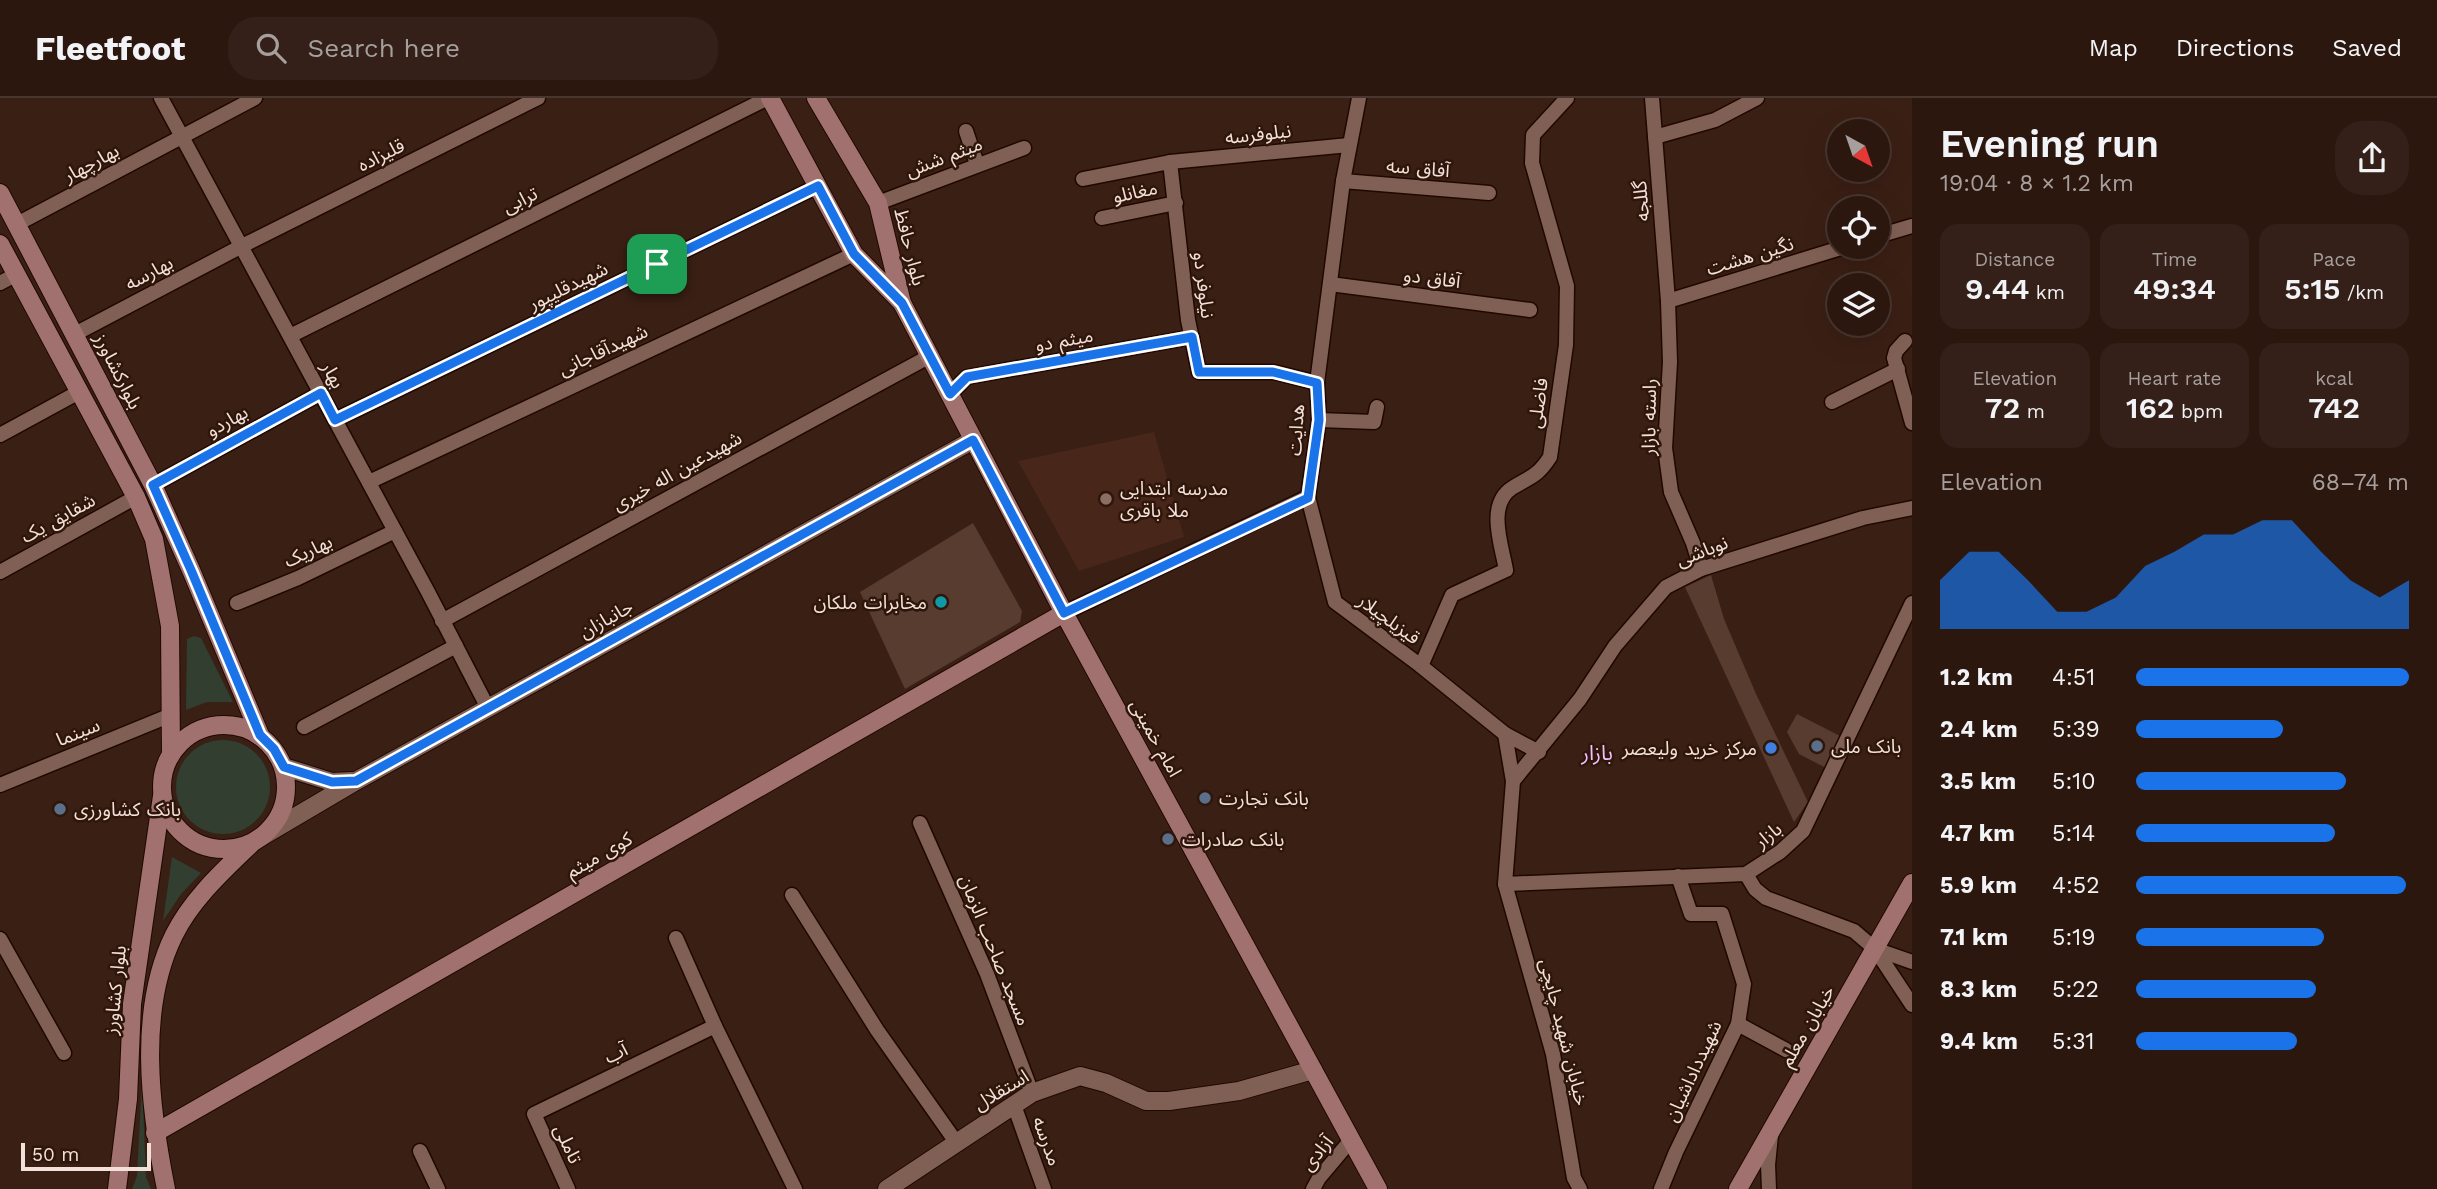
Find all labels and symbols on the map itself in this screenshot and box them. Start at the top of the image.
street label: نیلوفرسه [1224,119,1292,149]
north arrow [1827,119,1890,182]
street label: میثم شش [902,132,987,185]
street label: قلیزاده [354,133,408,177]
street label: بهارچهار [58,139,123,189]
street label: آفاق سه [1385,154,1452,182]
street label: مغانلو [1111,176,1159,208]
street label: گللجه [1628,179,1654,222]
street label: ترابی [499,182,541,218]
street label: بلوار حافظ [889,206,931,288]
street label: نگین هشت [1704,232,1796,280]
pin [627,234,687,294]
street label: نیلوفر دو [1189,250,1219,320]
street label: بهارسه [121,251,177,295]
street label: شهیدقلیپور [523,257,612,317]
street label: آفاق دو [1402,263,1463,293]
street label: شهیدآقاجانی [555,319,651,381]
street label: میثم دو [1033,324,1096,359]
street label: بلوارکشاورز [89,328,147,413]
street label: بهار [316,357,350,392]
street label: فاضلی [1523,376,1553,430]
street label: راسته بازار [1637,378,1661,457]
street label: بهاردو [202,400,252,442]
street label: هدایت [1283,403,1309,457]
street label: شهیدعین اله خیری [608,426,746,516]
place label: مدرسه ابتدایی ملا باقری [1120,477,1228,522]
street label: شقایق یک [17,488,99,548]
marker: مدرسه ابتدایی ملا باقری [1098,491,1114,507]
street label: بهاریک [280,530,336,572]
street label: نوباشی [1673,531,1731,571]
street label: قیزیلچیلار [1352,588,1425,650]
place label: مخابرات ملکان [813,591,927,614]
marker: مخابرات ملکان [933,594,949,610]
street label: جانبازان [575,595,637,643]
street label: امام خمینی [1123,695,1187,782]
street label: سینما [53,713,103,751]
place label: بانک ملی [1831,735,1901,758]
place label: مرکز خرید ولیعصر [1621,737,1757,760]
marker: بانک ملی [1809,738,1825,754]
district label: بازار [1580,740,1613,765]
marker: مرکز خرید ولیعصر [1763,740,1779,756]
place label: بانک تجارت [1219,787,1309,810]
marker: بانک تجارت [1197,790,1213,806]
place label: بانک کشاورزی [74,798,181,821]
marker: بانک کشاورزی [52,801,68,817]
street label: بازار [1749,817,1786,853]
street label: کوی میثم [562,826,639,886]
place label: بانک صادرات [1182,828,1284,851]
marker: بانک صادرات [1160,831,1176,847]
street label: مسجد صاحب الزمان [954,871,1036,1029]
street label: بلوار کشاورز [99,944,131,1037]
street label: خیابان شهید چایچی [1534,956,1593,1108]
street label: خیابان معلم [1774,981,1842,1072]
street label: شهیدداداشیان [1659,1017,1727,1125]
street label: آب [600,1037,633,1068]
street label: استقلال [969,1065,1033,1115]
street label: مدرسه [1028,1113,1066,1169]
street label: تاملی [549,1121,587,1167]
street label: آزادی [1296,1129,1339,1175]
scale bar [21,1140,150,1172]

